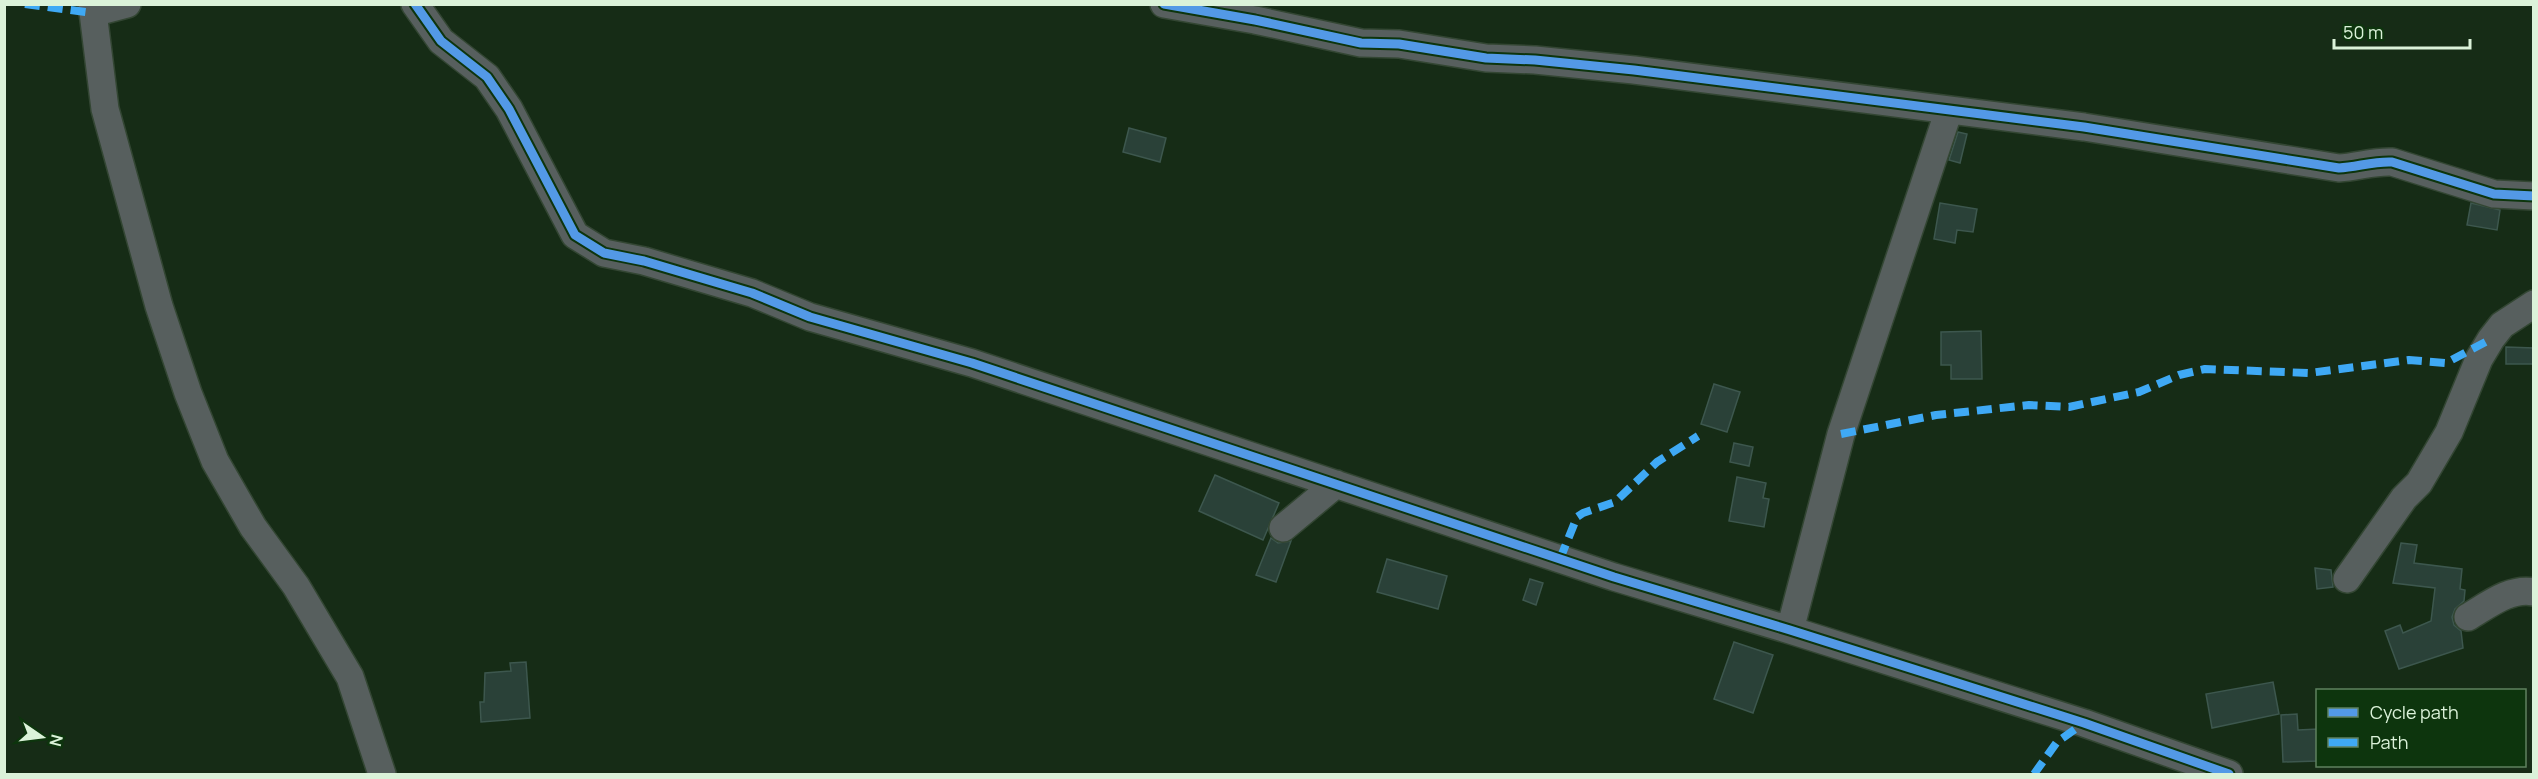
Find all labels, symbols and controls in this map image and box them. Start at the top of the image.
scale bar [2334,12,2470,50]
text: 50 m [2343,20,2383,44]
legend [2316,689,2526,767]
text: Cycle path [2370,700,2459,724]
north arrow [12,707,72,767]
text: Path [2370,730,2408,754]
text: N [44,732,69,749]

